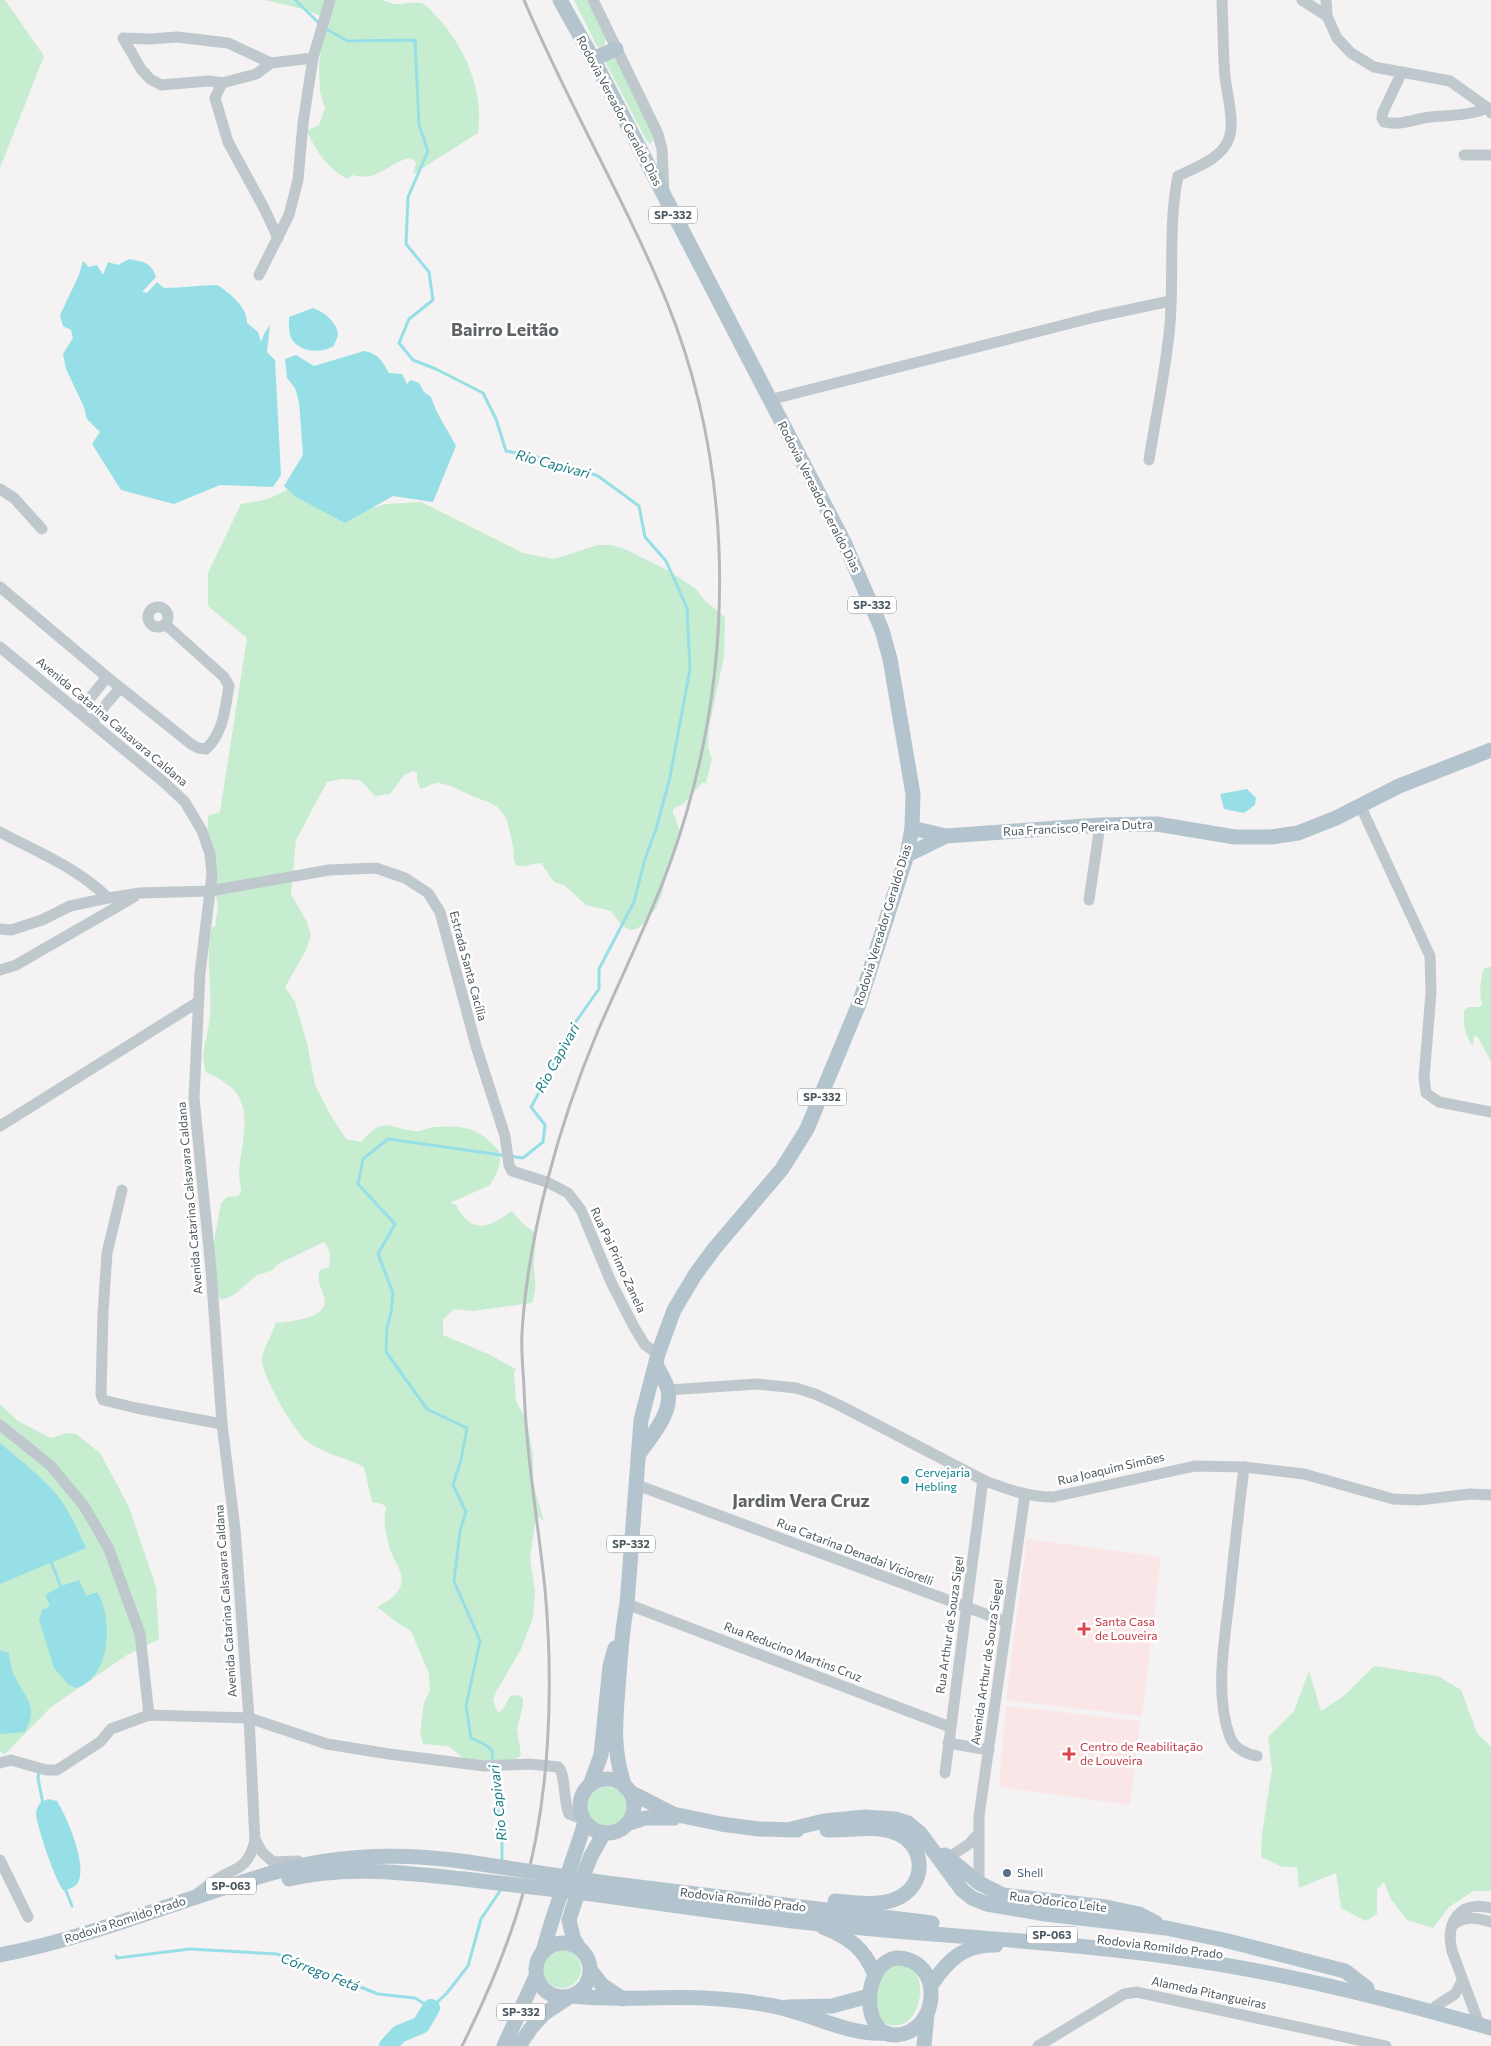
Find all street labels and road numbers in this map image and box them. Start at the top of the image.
street label: Rodovia Vereador Geraldo Dias [574,33,665,188]
road number: SP-332 [649,206,697,224]
street label: Rodovia Vereador Geraldo Dias [776,419,864,574]
road number: SP-332 [848,596,896,614]
street label: Avenida Catarina Calsavara Caldana [34,654,191,789]
street label: Rua Francisco Pereira Dutra [1003,816,1153,838]
street label: Rodovia Vereador Geraldo Dias [851,842,913,1007]
street label: Estrada Santa Cacília [448,909,490,1022]
road number: SP-332 [798,1088,846,1106]
street label: Avenida Catarina Calsavara Caldana [174,1101,204,1295]
street label: Rua Pai Primo Zanela [588,1205,649,1314]
street label: Rua Joaquim Simões [1056,1449,1166,1488]
street label: Avenida Catarina Calsavara Caldana [211,1504,239,1698]
street label: Rua Catarina Denadai Viciorelli [775,1515,936,1587]
road number: SP-332 [607,1536,655,1552]
street label: Rua Arthur de Souza Sigel [932,1555,966,1695]
street label: Avenida Arthur de Souza Siegel [967,1578,1005,1746]
street label: Rua Reducino Martins Cruz [722,1618,865,1684]
road number: SP-063 [206,1878,256,1894]
street label: Rodovia Romildo Prado [679,1884,807,1914]
street label: Rua Odorico Leite [1009,1888,1108,1914]
street label: Rodovia Romildo Prado [62,1893,187,1945]
road number: SP-063 [1027,1926,1077,1944]
street label: Rodovia Romildo Prado [1096,1931,1224,1961]
street label: Alameda Pitangueiras [1150,1973,1268,2011]
road number: SP-332 [497,2004,545,2020]

